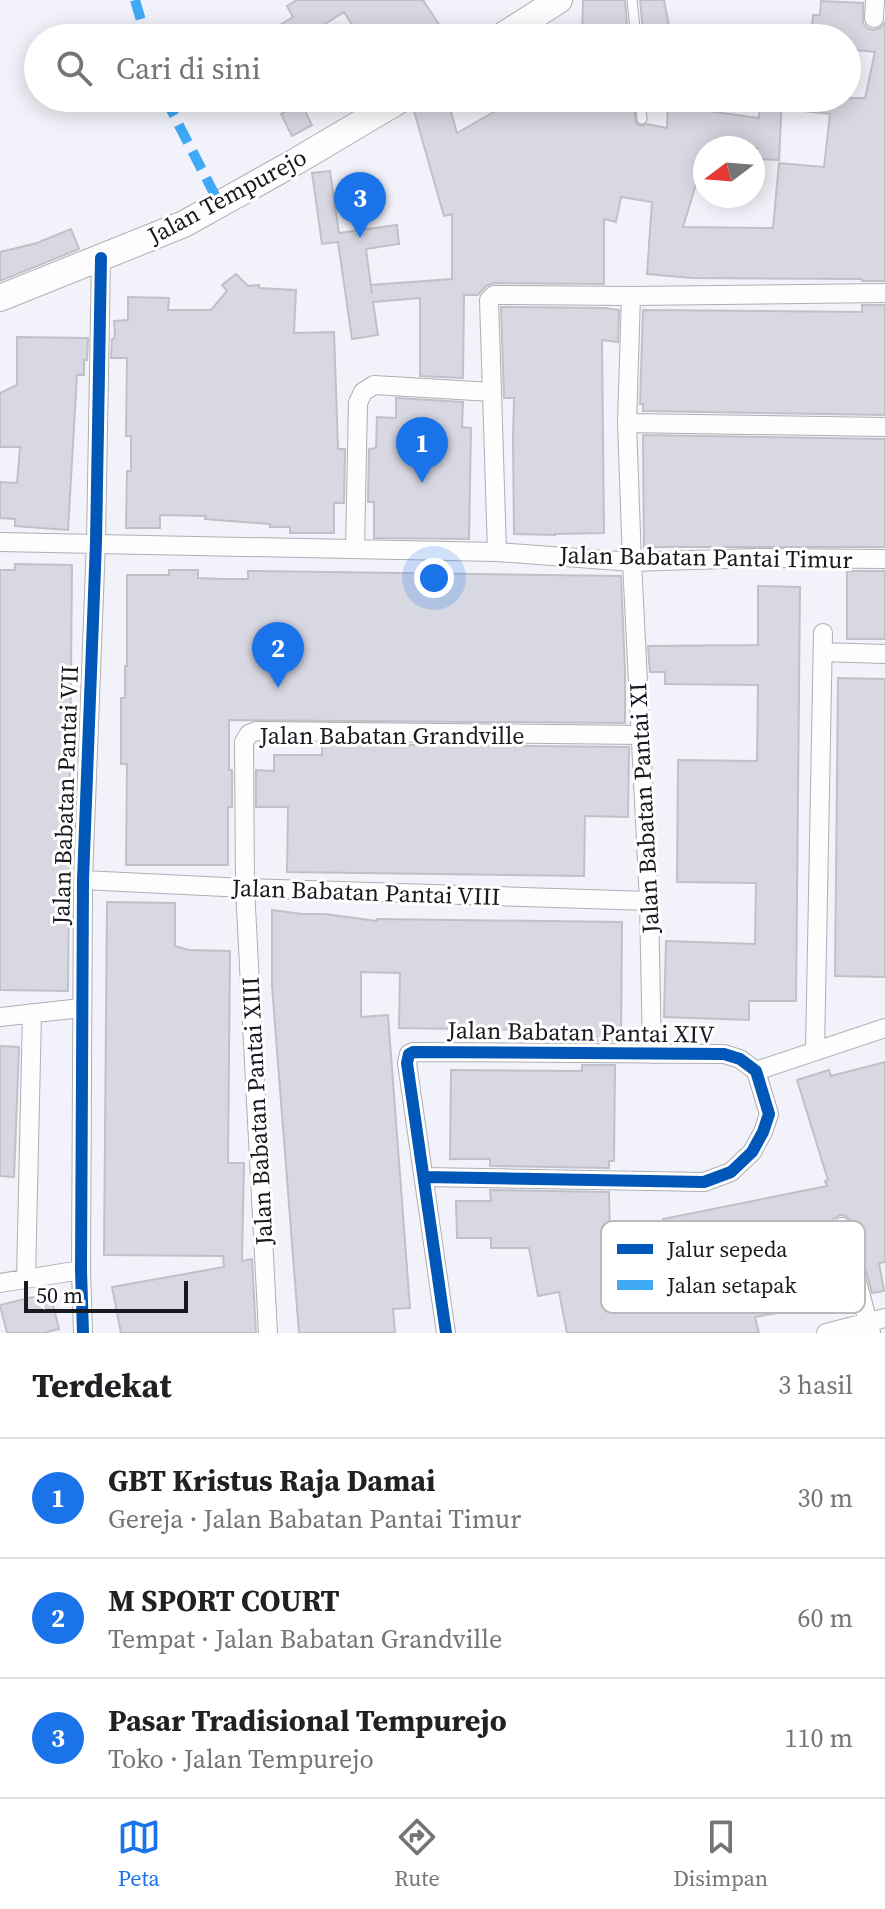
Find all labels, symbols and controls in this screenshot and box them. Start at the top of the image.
search box [24,24,861,112]
icon: search [52,46,96,90]
text: Cari di sini [116,48,261,89]
north arrow [693,136,765,208]
street label: Jalan Tempurejo [141,140,312,252]
pin: 3 [334,172,386,238]
pin: 1 [396,417,448,483]
street label: Jalan Babatan Pantai Timur [558,538,853,576]
your location [414,558,454,598]
pin: 2 [252,622,304,688]
street label: Jalan Babatan Pantai VII [44,665,86,926]
street label: Jalan Babatan Pantai XI [621,682,667,935]
street label: Jalan Babatan Grandville [258,719,525,752]
street label: Jalan Babatan Pantai VIII [230,871,501,913]
street label: Jalan Babatan Pantai XIII [233,976,281,1247]
street label: Jalan Babatan Pantai XIV [446,1013,715,1051]
legend [601,1221,865,1313]
text: Jalur sepeda [666,1234,788,1264]
text: Jalan setapak [666,1270,797,1300]
scale bar [24,1277,188,1313]
text: 50 m [36,1280,83,1310]
text: Terdekat [32,1362,172,1408]
text: 3 hasil [778,1367,853,1403]
text: GBT Kristus Raja Damai [108,1460,436,1501]
text: 1 [51,1480,65,1516]
text: 30 m [798,1480,853,1516]
text: Gereja · Jalan Babatan Pantai Timur [108,1501,521,1537]
text: M SPORT COURT [108,1580,340,1621]
text: 2 [51,1600,65,1636]
text: 60 m [798,1600,853,1636]
text: Tempat · Jalan Babatan Grandville [108,1621,502,1657]
text: Pasar Tradisional Tempurejo [108,1700,507,1741]
text: 3 [51,1720,65,1756]
text: 110 m [785,1720,853,1756]
text: Toko · Jalan Tempurejo [108,1741,374,1777]
tab: Peta [117,1815,161,1893]
tab: Rute [394,1815,440,1893]
tab: Disimpan [673,1815,768,1893]

